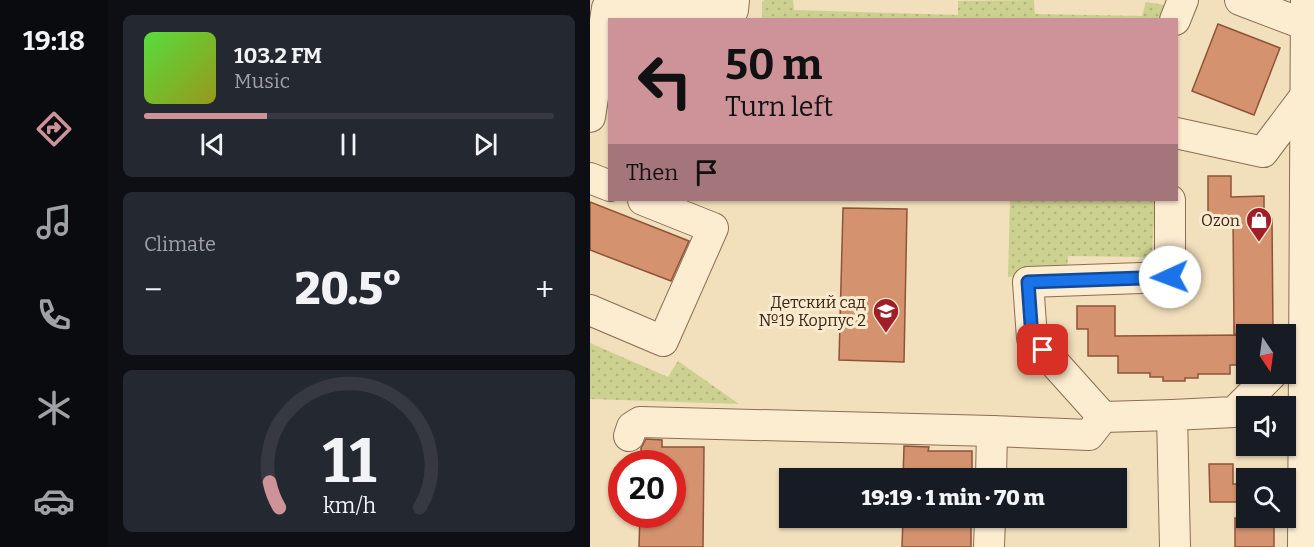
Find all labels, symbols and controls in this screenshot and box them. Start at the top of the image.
text: 19:18 [23,25,85,57]
text: 50 m [725,40,822,90]
text: 103.2 FM [234,42,322,69]
icon: left [626,42,704,120]
text: Music [234,69,290,93]
text: Turn left [725,91,833,123]
icon: directions [33,108,75,150]
icon: previous [196,128,229,161]
icon: pause [332,128,365,161]
icon: next [469,128,502,161]
icon: arrive [690,156,723,189]
text: Then [626,159,678,186]
icon: music [33,201,75,243]
shop icon: Ozon [1244,205,1274,243]
place label: Ozon [1201,211,1240,230]
text: Climate [144,232,216,256]
position arrow [1138,245,1202,309]
text: 20.5° [295,262,403,316]
text: − [144,270,162,310]
text: + [535,270,554,310]
place label: Детский сад №19 Корпус 2 [759,293,866,330]
icon: phone [33,294,75,336]
school or university icon: Детский сад №19 Корпус 2 [871,296,901,334]
pin [1017,324,1068,375]
north arrow [1236,324,1296,384]
map controls [1236,324,1296,528]
icon: arrive [1026,333,1059,366]
icon: climate [33,387,75,429]
button: sound [1236,396,1296,456]
text: 11 [322,424,376,499]
speed limit sign: 20 [608,450,686,528]
button: search [1236,468,1296,528]
icon: car [33,480,75,522]
text: 19:19 · 1 min · 70 m [861,484,1045,511]
text: km/h [322,493,376,519]

